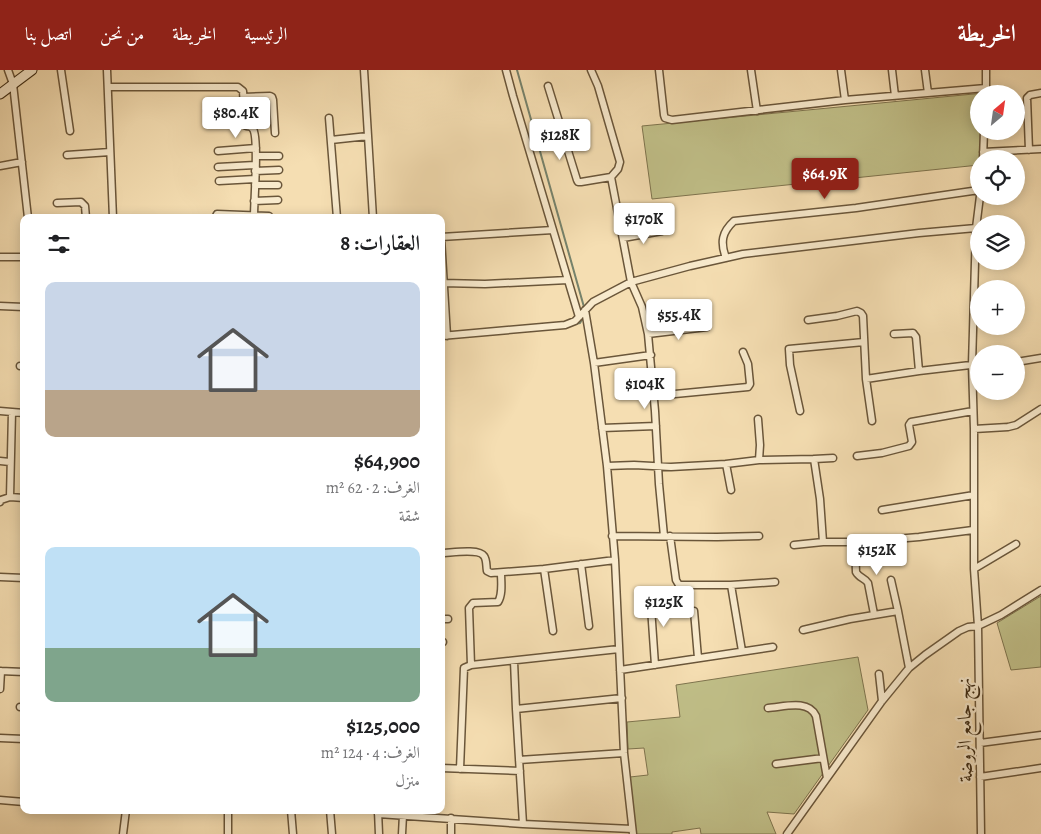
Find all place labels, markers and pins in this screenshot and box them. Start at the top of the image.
pin: $80.4K [195,97,277,139]
pin: $128K [525,118,595,161]
pin: $64.9K [784,158,866,200]
pin: $170K [609,202,679,245]
pin: $55.4K [638,298,720,341]
pin: $104K [610,368,680,410]
pin: $152K [842,534,912,576]
pin: $125K [629,586,699,628]

